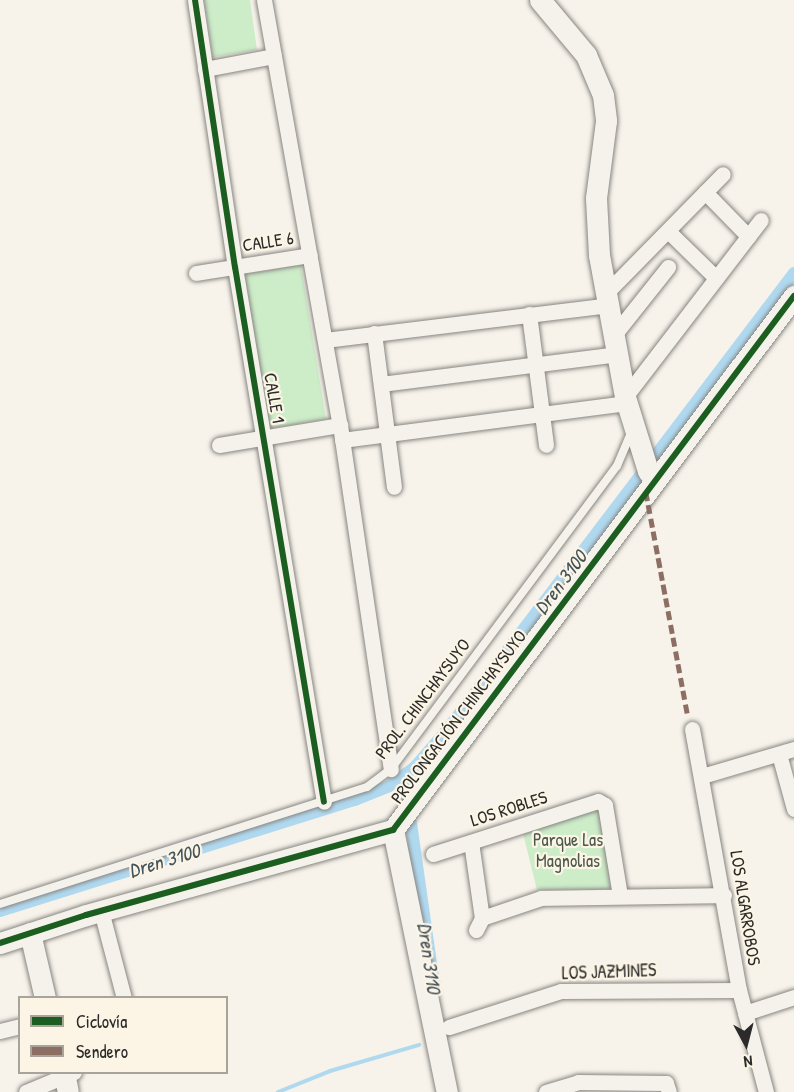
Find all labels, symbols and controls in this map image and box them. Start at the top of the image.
street label: CALLE 6 [241,227,295,257]
street label: CALLE 1 [259,371,289,425]
water label: Dren 3100 [528,546,592,618]
street label: PROLONGACIÓN CHINCHAYSUYO [387,626,531,808]
street label: PROL. CHINCHAYSUYO [371,635,475,763]
street label: LOS ROBLES [468,786,550,832]
park label: Parque Las Magnolias [533,830,603,872]
water label: Dren 3100 [126,838,202,882]
street label: LOS ALGARROBOS [725,849,765,967]
water label: Dren 3110 [413,921,447,995]
street label: LOS JAZMINES [561,960,657,984]
legend [18,996,228,1074]
text: Ciclovía [76,1009,127,1034]
north arrow [716,1014,776,1074]
text: Sendero [76,1039,128,1064]
text: N [743,1050,754,1073]

